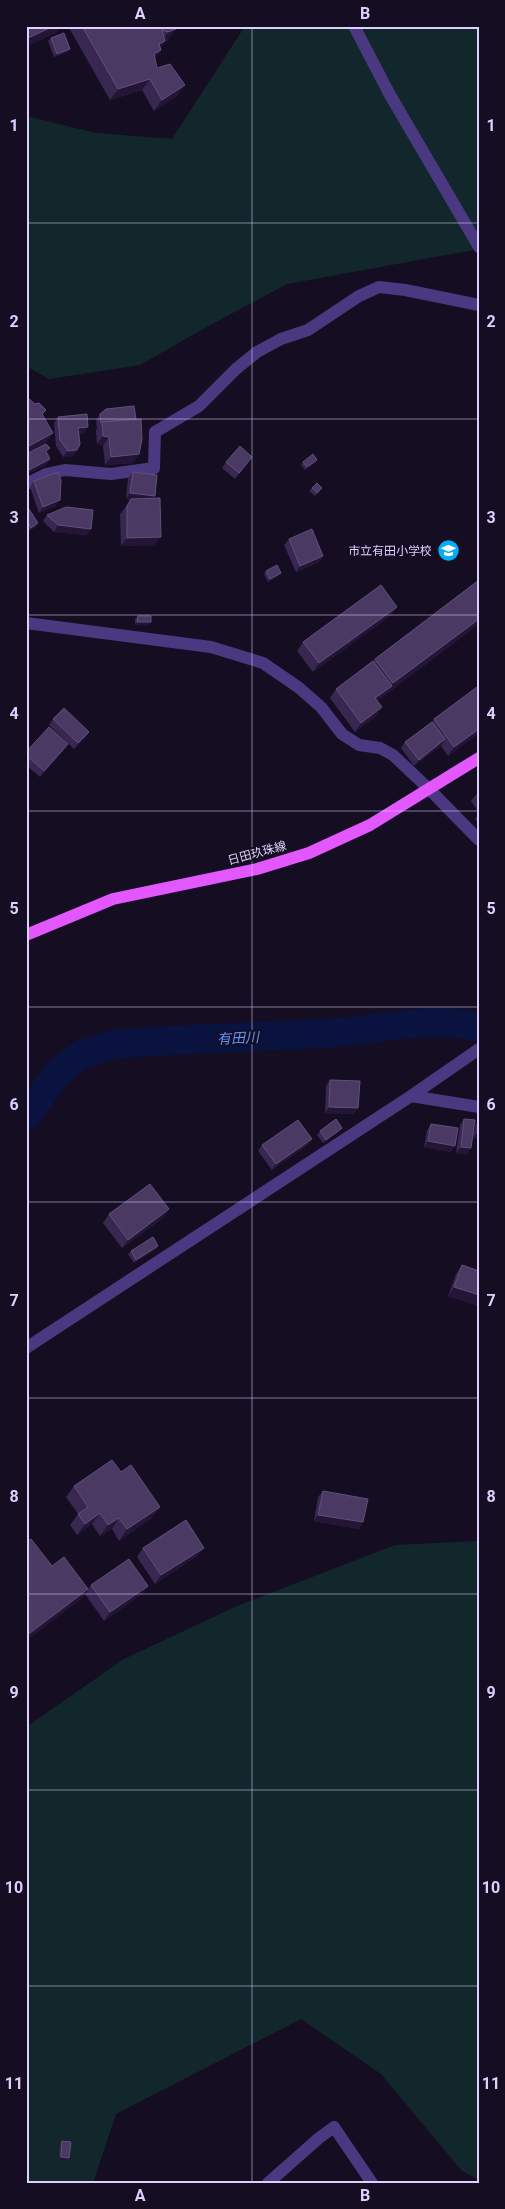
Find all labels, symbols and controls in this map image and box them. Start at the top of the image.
text: A [135,4,146,23]
text: B [360,4,370,23]
text: 1 [9,116,19,135]
text: 1 [486,116,496,135]
text: 2 [9,312,19,331]
text: 2 [486,312,496,331]
text: 3 [9,508,19,527]
text: 3 [486,508,496,527]
school or university icon: 市立有田小学校 [436,539,460,563]
place label: 市立有田小学校 [348,544,432,558]
text: 4 [9,704,19,723]
text: 4 [486,704,496,723]
street label: 日田玖珠線 [226,838,288,868]
text: 5 [9,899,19,918]
text: 5 [486,899,496,918]
water label: 有田川 [217,1029,261,1047]
text: 6 [9,1095,19,1114]
text: 6 [486,1095,496,1114]
text: 7 [9,1291,19,1310]
text: 7 [486,1291,496,1310]
text: 8 [9,1487,19,1506]
text: 8 [486,1487,496,1506]
text: 9 [9,1683,19,1702]
text: 9 [486,1683,496,1702]
text: 10 [5,1878,23,1897]
text: 10 [482,1878,500,1897]
text: 11 [5,2074,23,2093]
text: 11 [482,2074,500,2093]
text: A [135,2186,146,2205]
text: B [360,2186,370,2205]

